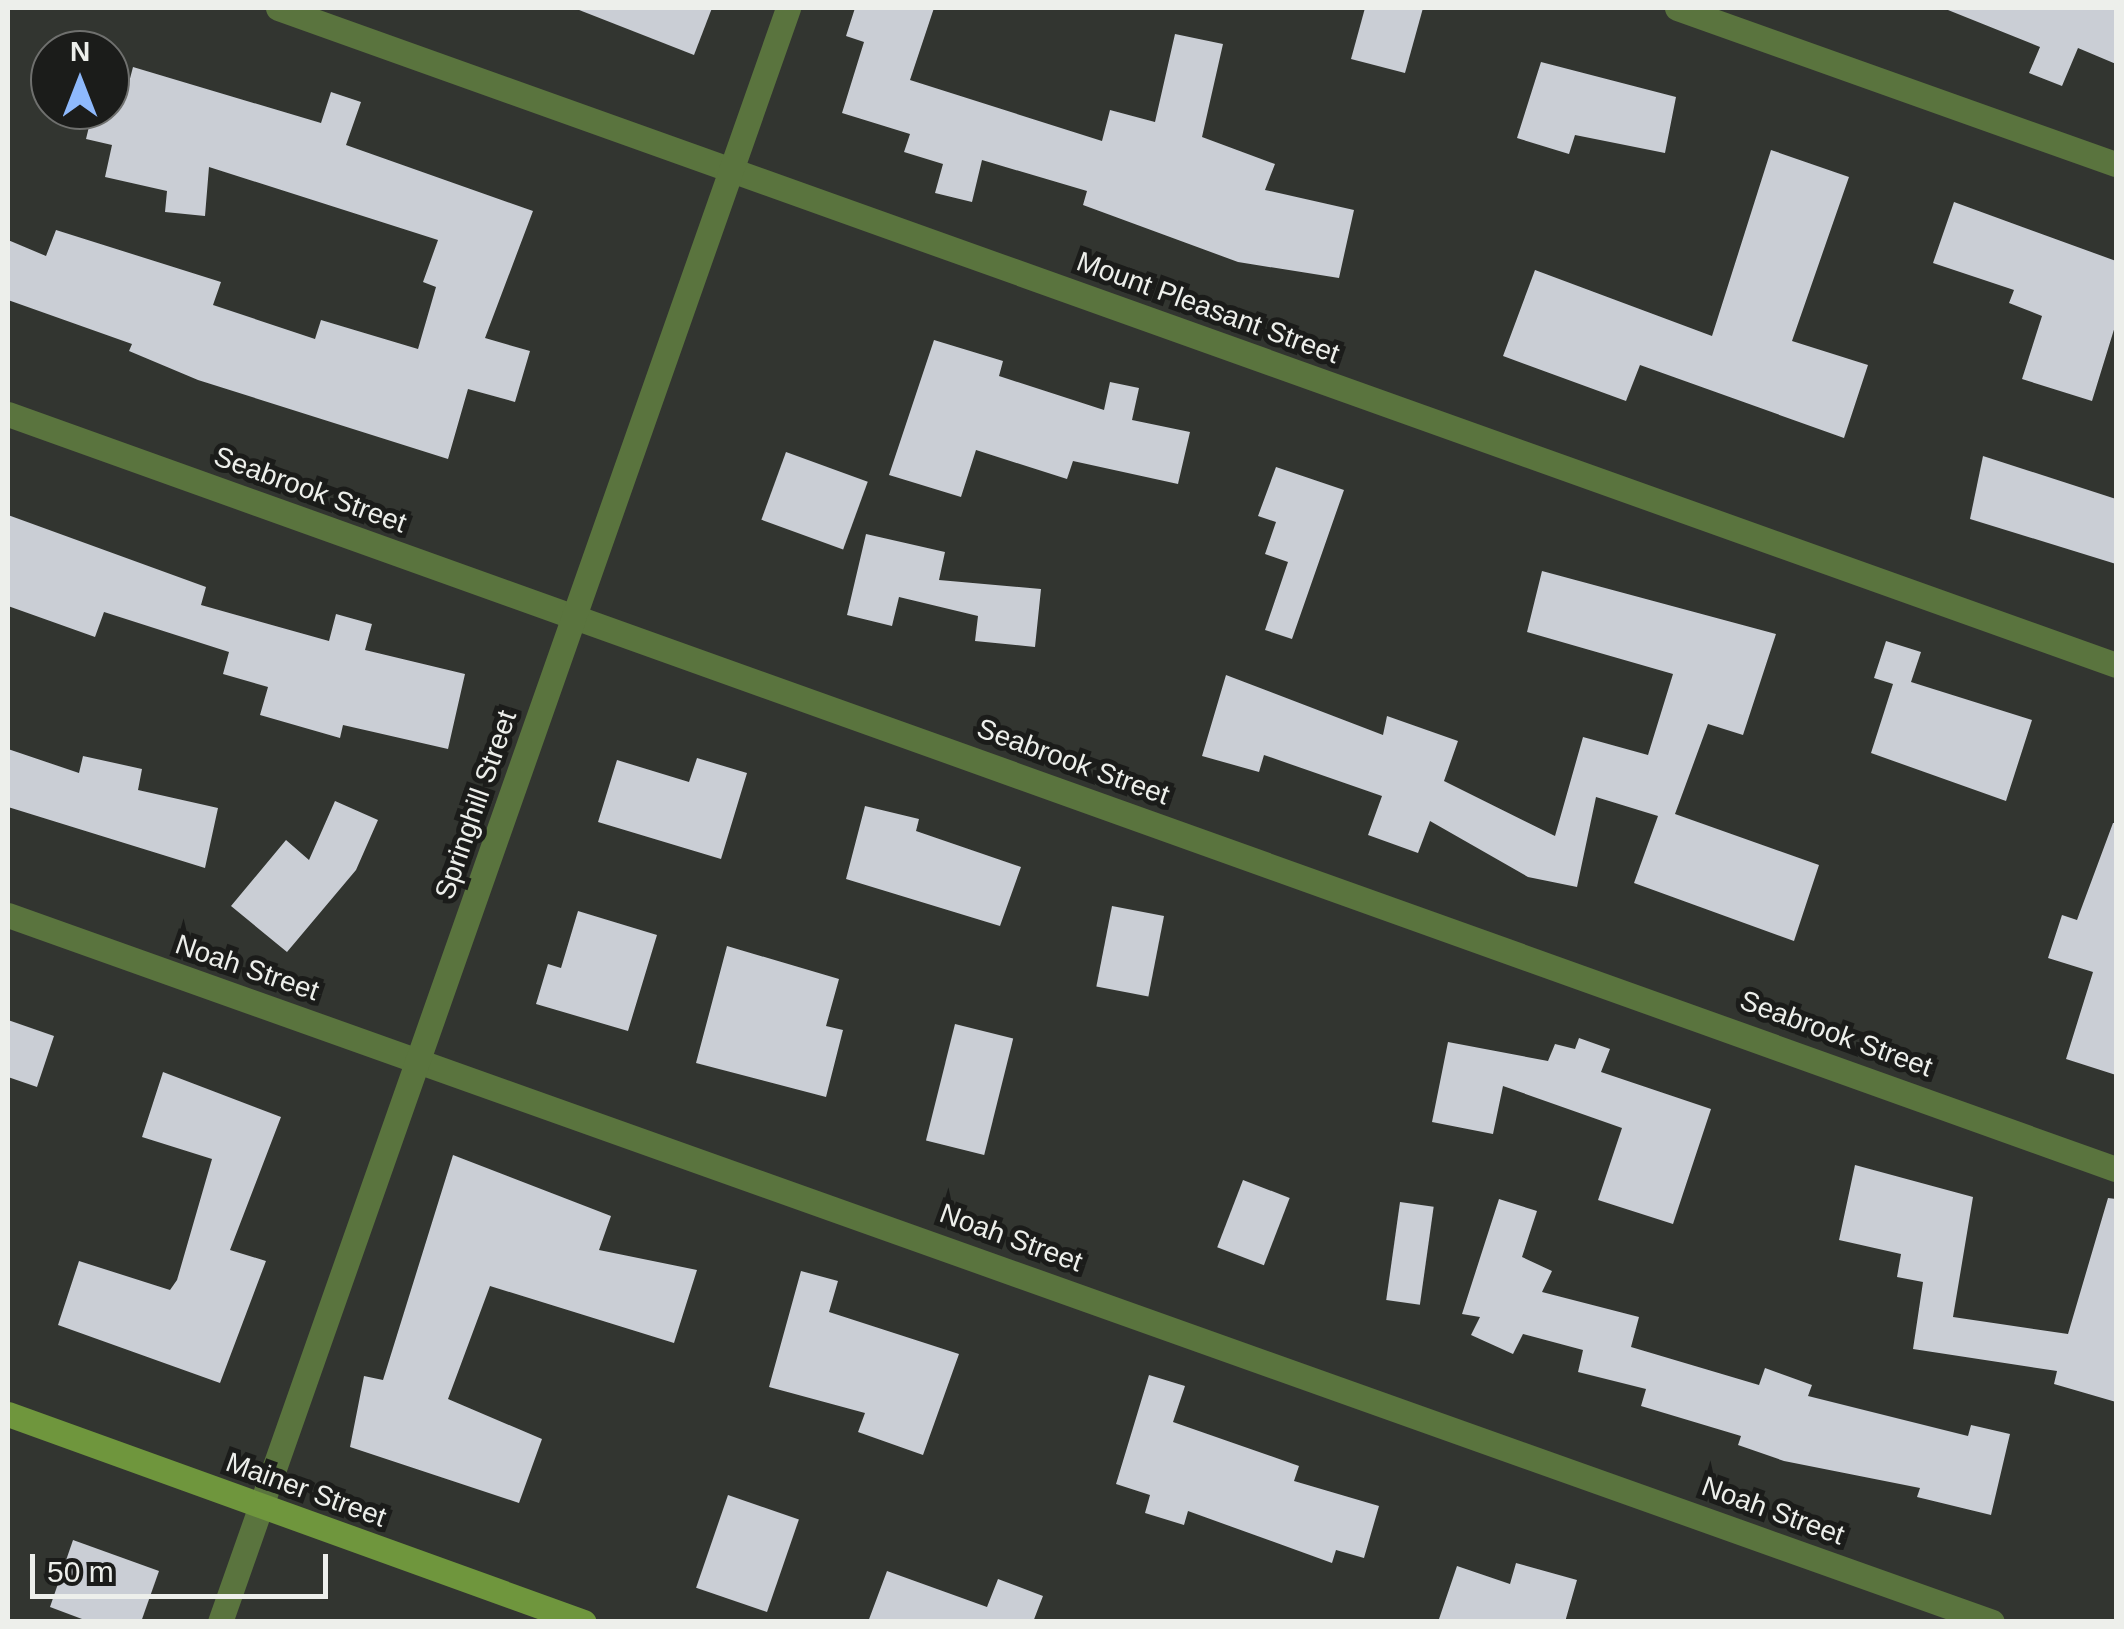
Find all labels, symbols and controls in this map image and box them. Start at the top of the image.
north arrow [30,30,130,130]
text: N [70,36,90,67]
street label: Mount Pleasant Street [1072,245,1344,371]
street label: Seabrook Street [209,440,411,540]
street label: Springhill Street [428,706,524,904]
street label: Seabrook Street [972,712,1174,812]
street label: Noah Street [171,928,323,1008]
street label: Seabrook Street [1735,984,1937,1084]
street label: Noah Street [935,1197,1087,1279]
street label: Mainer Street [221,1445,391,1535]
street label: Noah Street [1697,1470,1849,1552]
scale bar [35,1534,332,1596]
text: 50 m [47,1555,114,1588]

